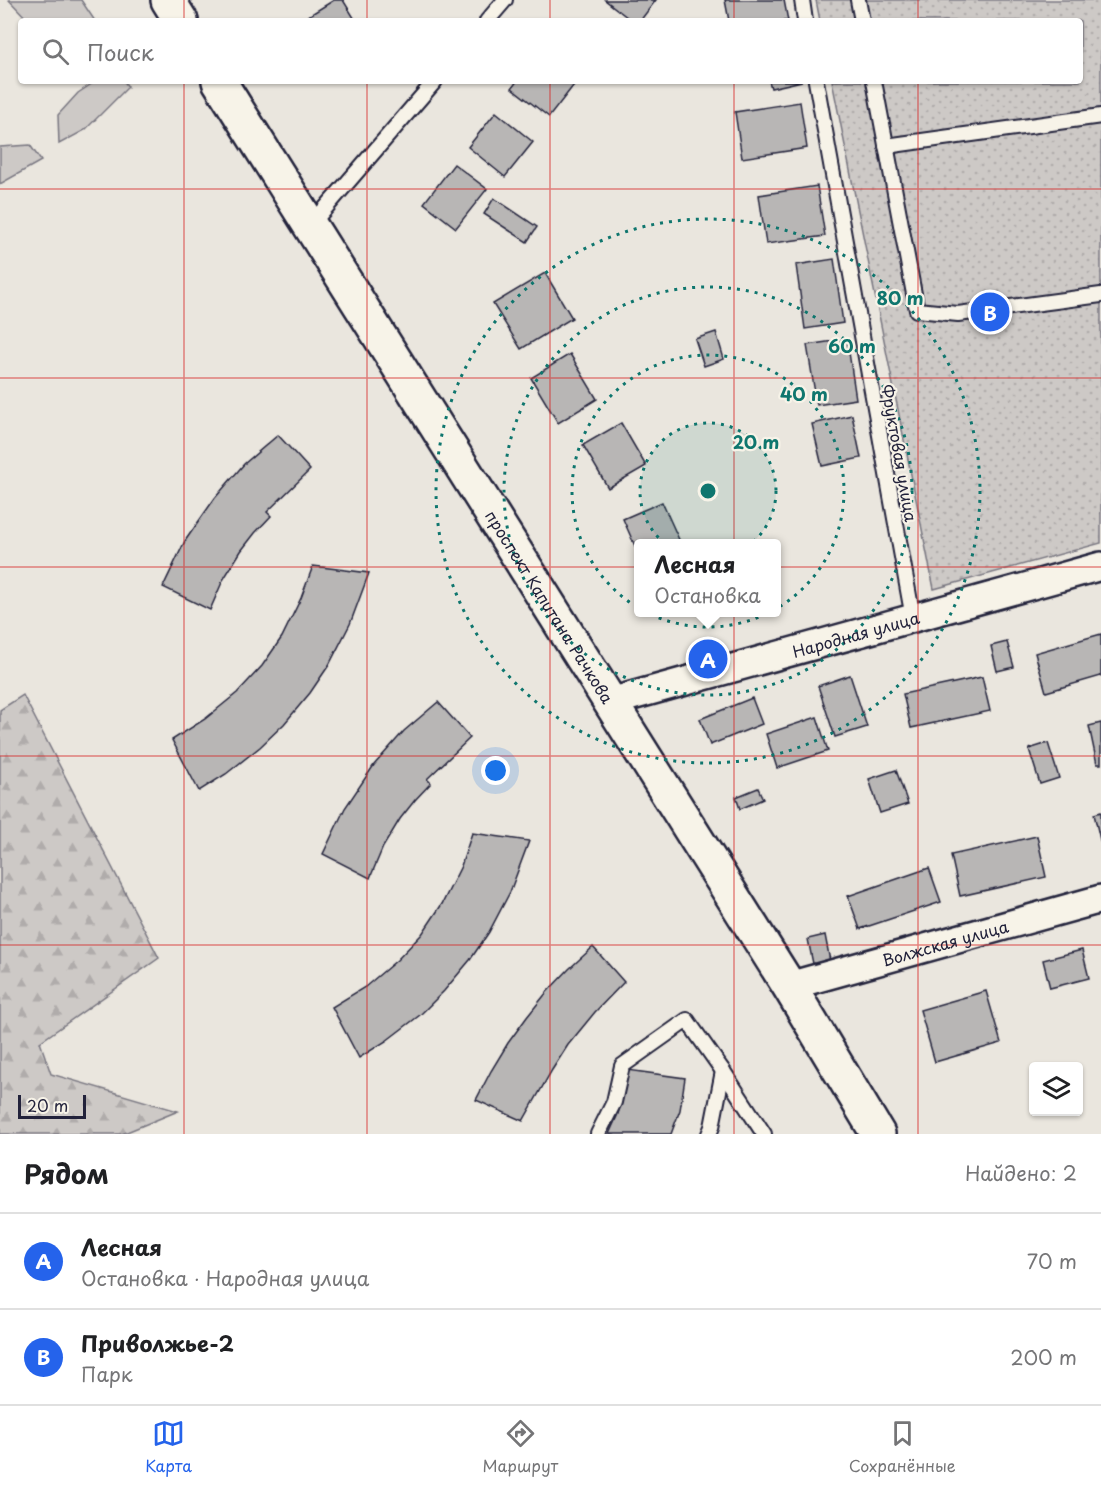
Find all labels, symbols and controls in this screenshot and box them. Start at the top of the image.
search box [18,18,1083,84]
icon: search [39,35,72,68]
text: Поиск [87,35,154,68]
text: 80 m [876,284,924,311]
pin: B [970,290,1010,334]
text: 60 m [828,332,876,359]
text: 40 m [780,380,828,407]
street label: Фруктовая улица [876,382,924,524]
text: 20 m [733,428,779,455]
centre of rings [698,481,718,501]
street label: проспект Капитана Рачкова [480,505,620,708]
popup [634,539,781,617]
text: Лесная [654,547,735,580]
text: Остановка [654,580,761,610]
street label: Народная улица [789,605,922,663]
pin: A [688,636,728,682]
your location [481,756,510,785]
street label: Волжская улица [879,913,1011,972]
map controls [1029,1062,1083,1116]
button: layers [1029,1062,1083,1116]
scale bar [18,1092,86,1120]
text: 20 m [27,1093,68,1117]
text: Рядом [24,1154,109,1193]
text: Найдено: 2 [965,1158,1077,1188]
text: Лесная [81,1230,162,1263]
text: A [36,1246,51,1276]
text: 70 m [1027,1246,1077,1276]
text: Остановка · Народная улица [81,1263,369,1293]
text: Приволжье-2 [81,1326,234,1359]
text: B [37,1342,50,1372]
text: 200 m [1010,1342,1077,1372]
text: Парк [81,1359,133,1389]
tab: Карта [145,1417,192,1477]
tab: Маршрут [483,1417,558,1477]
tab: Сохранённые [849,1417,956,1477]

